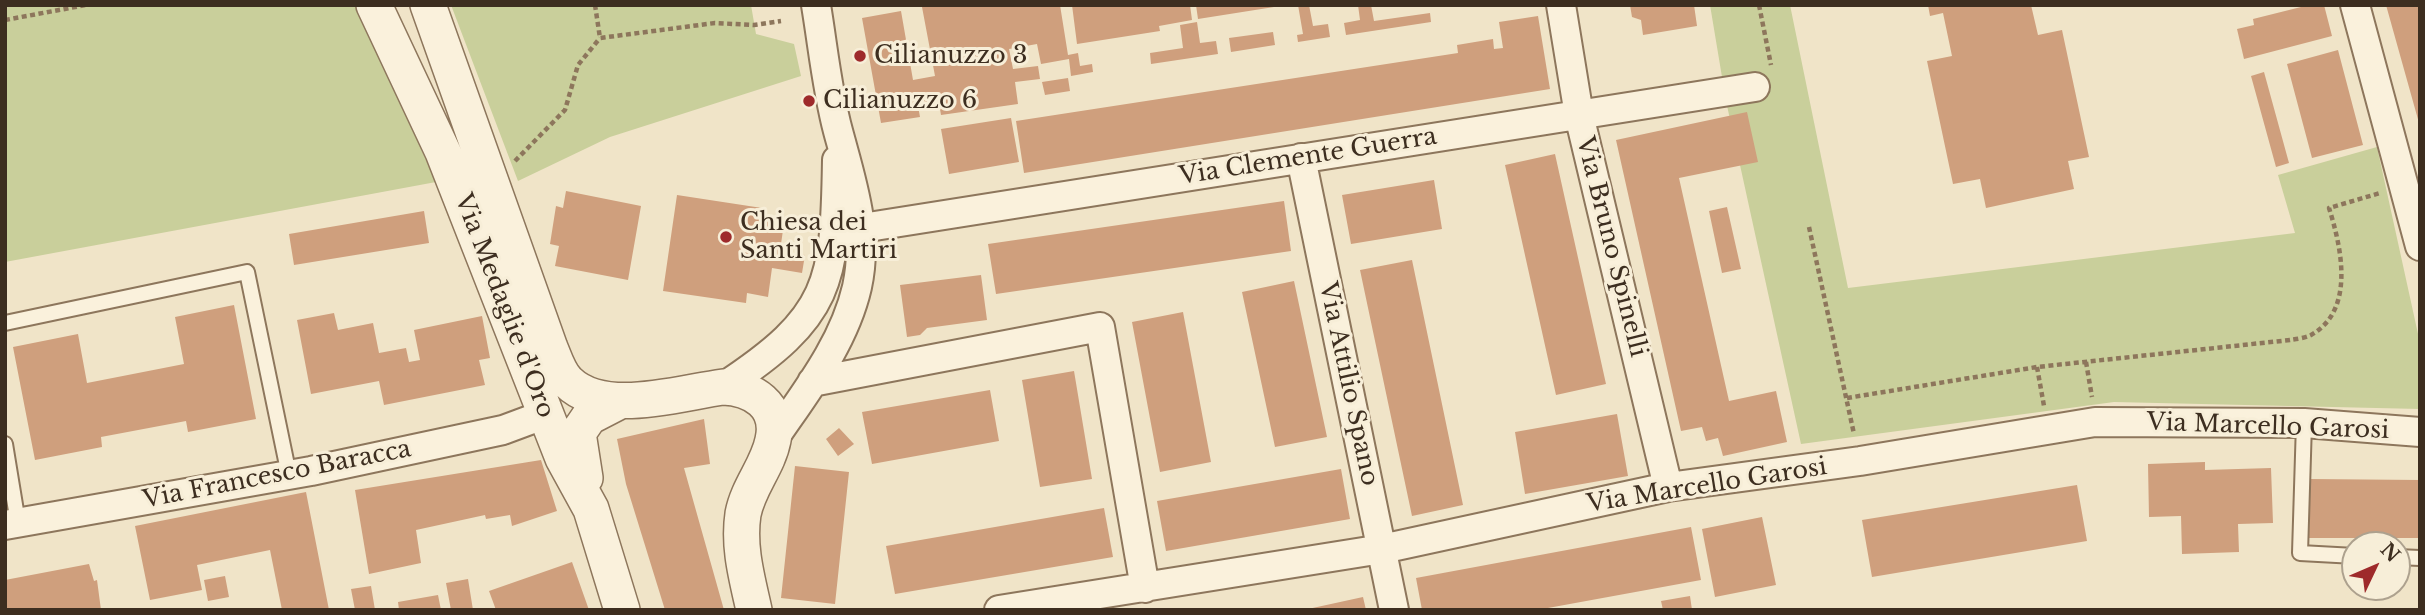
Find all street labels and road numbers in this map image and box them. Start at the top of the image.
street label: Via Clemente Guerra [1177,122,1439,192]
street label: Via Bruno Spinelli [1570,134,1652,360]
street label: Via Medaglie d'Oro [448,190,560,422]
street label: Via Attilio Spano [1312,280,1384,488]
street label: Via Marcello Garosi [2146,408,2390,446]
street label: Via Francesco Baracca [140,435,414,515]
street label: Via Marcello Garosi [1585,453,1829,519]

